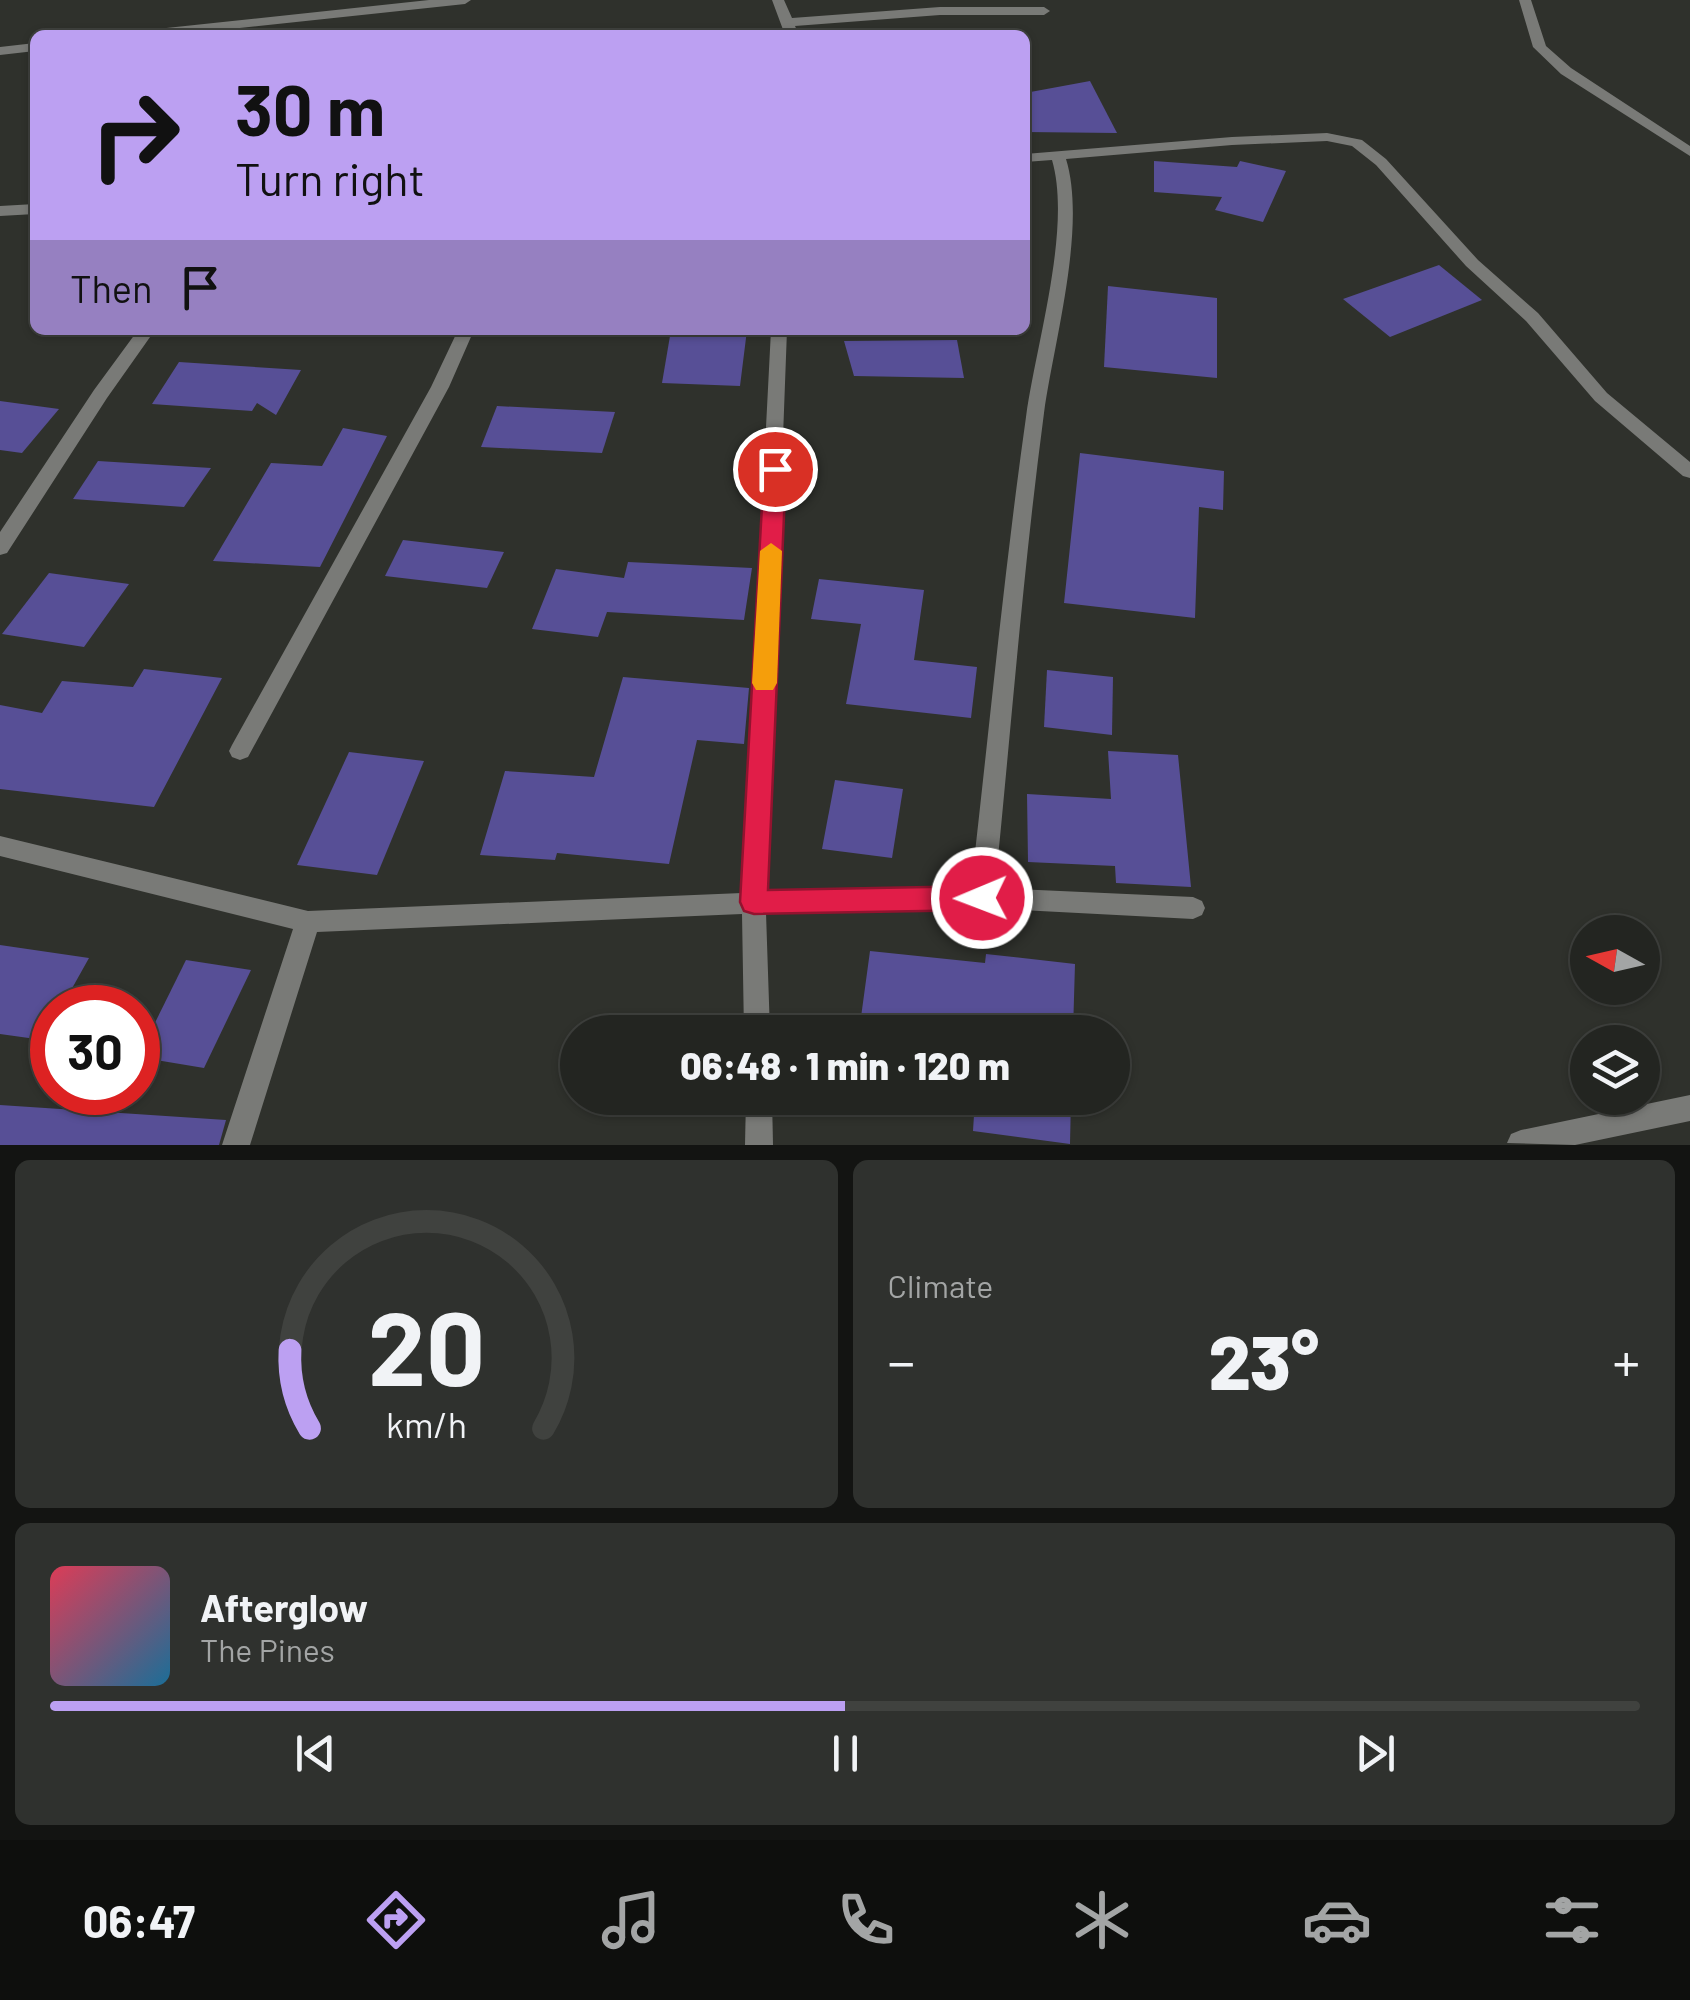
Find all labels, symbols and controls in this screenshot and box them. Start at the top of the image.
text: 30 m [235,66,385,150]
icon: right [70,70,200,200]
text: Turn right [235,151,425,205]
icon: arrive [173,260,228,315]
text: Then [70,265,153,311]
pin [733,427,818,512]
icon: arrive [748,442,803,497]
position arrow [930,846,1034,950]
north arrow [1570,915,1660,1005]
map controls [1570,915,1660,1115]
speed limit sign: 30 [30,985,160,1115]
button: layers [1570,1025,1660,1115]
text: 06:48 · 1 min · 120 m [680,1042,1010,1088]
text: Climate [888,1266,993,1304]
text: 20 [367,1282,485,1407]
text: 23° [1209,1315,1319,1405]
text: − [888,1327,915,1393]
text: + [1612,1327,1640,1393]
text: km/h [386,1402,467,1445]
text: Afterglow [200,1584,368,1630]
text: The Pines [200,1630,335,1668]
icon: previous [288,1726,343,1781]
icon: pause [818,1726,873,1781]
icon: next [1348,1726,1403,1781]
icon: directions [361,1885,431,1955]
icon: music [596,1885,666,1955]
icon: phone [831,1885,901,1955]
icon: climate [1067,1885,1137,1955]
icon: car [1302,1885,1372,1955]
icon: filters [1537,1885,1607,1955]
text: 06:47 [83,1893,195,1947]

